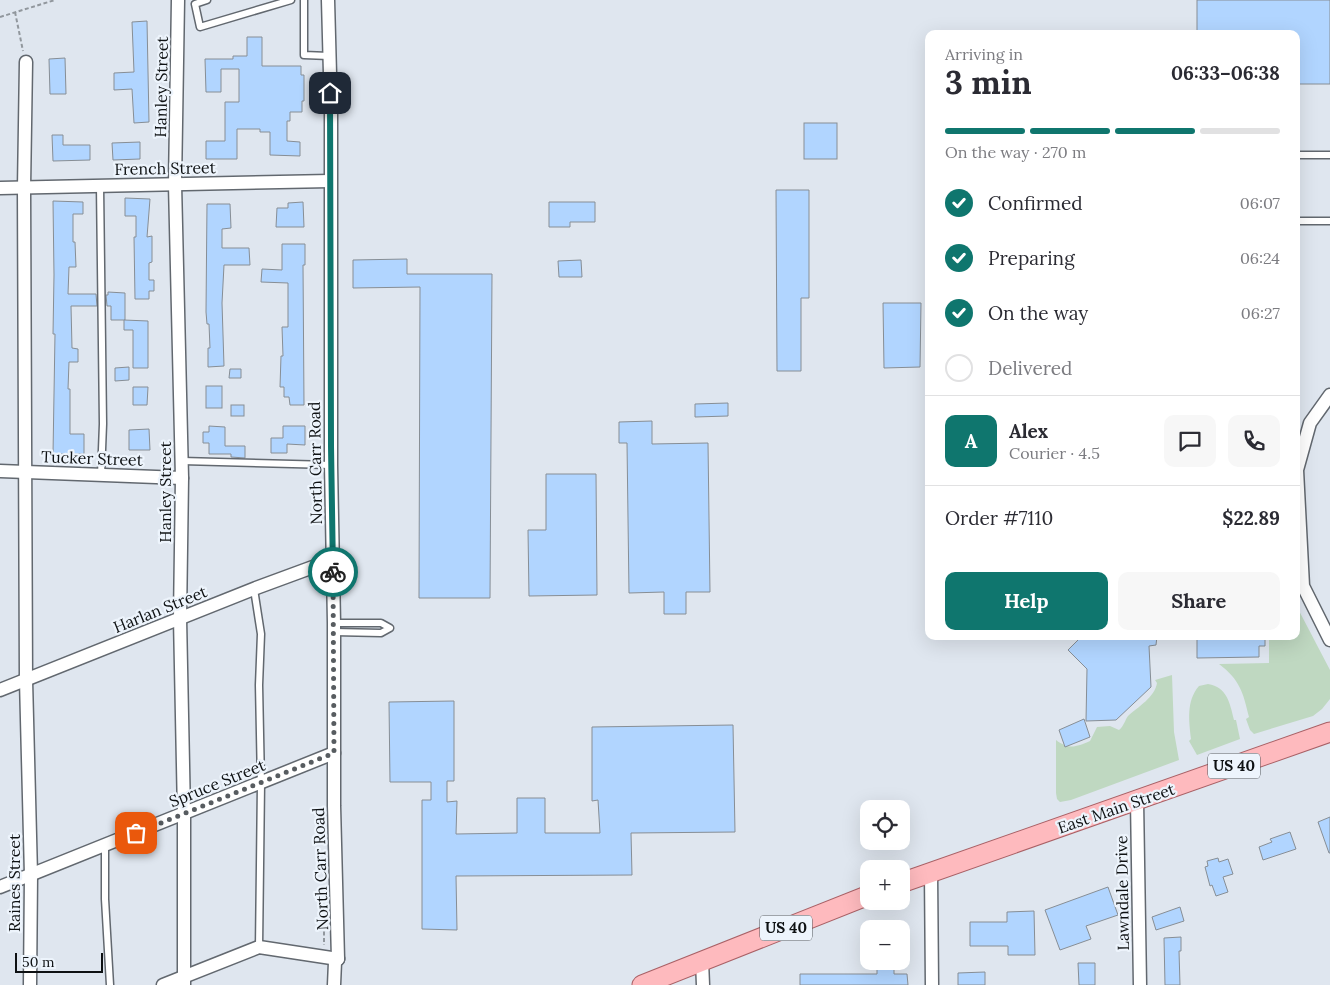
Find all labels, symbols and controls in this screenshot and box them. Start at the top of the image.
street label: Hanley Street [150,35,172,138]
text: Arriving in [945,44,1023,64]
text: 06:33–06:38 [1171,61,1280,85]
text: 3 min [945,62,1032,103]
pin [309,72,351,114]
icon: home [316,79,344,107]
text: On the way · 270 m [945,142,1086,162]
street label: French Street [114,157,217,179]
icon: check [945,189,973,217]
text: Confirmed [988,191,1083,215]
text: 06:07 [1240,193,1280,213]
icon: check [945,244,973,272]
text: Preparing [988,246,1075,270]
text: 06:24 [1240,248,1280,268]
icon: check [945,299,973,327]
text: On the way [988,301,1088,325]
text: 06:27 [1241,303,1280,323]
text: Delivered [988,356,1072,380]
street label: North Carr Road [304,401,326,525]
button: chat [1164,415,1216,467]
button: phone [1228,415,1280,467]
text: Alex [1009,419,1048,443]
text: A [965,429,977,453]
street label: Hanley Street [155,441,175,543]
text: Courier · 4.5 [1009,443,1100,463]
street label: Tucker Street [41,446,144,470]
text: Order #7110 [945,506,1053,530]
text: $22.89 [1222,506,1280,530]
courier [308,547,358,597]
icon: bike [319,558,347,586]
button: Help [945,572,1108,630]
button: Share [1118,572,1280,630]
street label: Harlan Street [110,581,211,637]
street label: Spruce Street [166,754,269,811]
road number: US 40 [1208,754,1260,778]
street label: East Main Street [1055,778,1178,837]
map controls [860,800,910,970]
button: locate [860,800,910,850]
street label: North Carr Road [308,807,332,931]
pin [115,812,157,854]
icon: bag [122,819,150,847]
street label: Raines Street [4,833,24,932]
street label: Lawndale Drive [1111,835,1133,951]
button: + [860,860,910,910]
road number: US 40 [760,916,812,940]
button: − [860,920,910,970]
scale bar [15,950,102,973]
text: 50 m [22,953,55,971]

